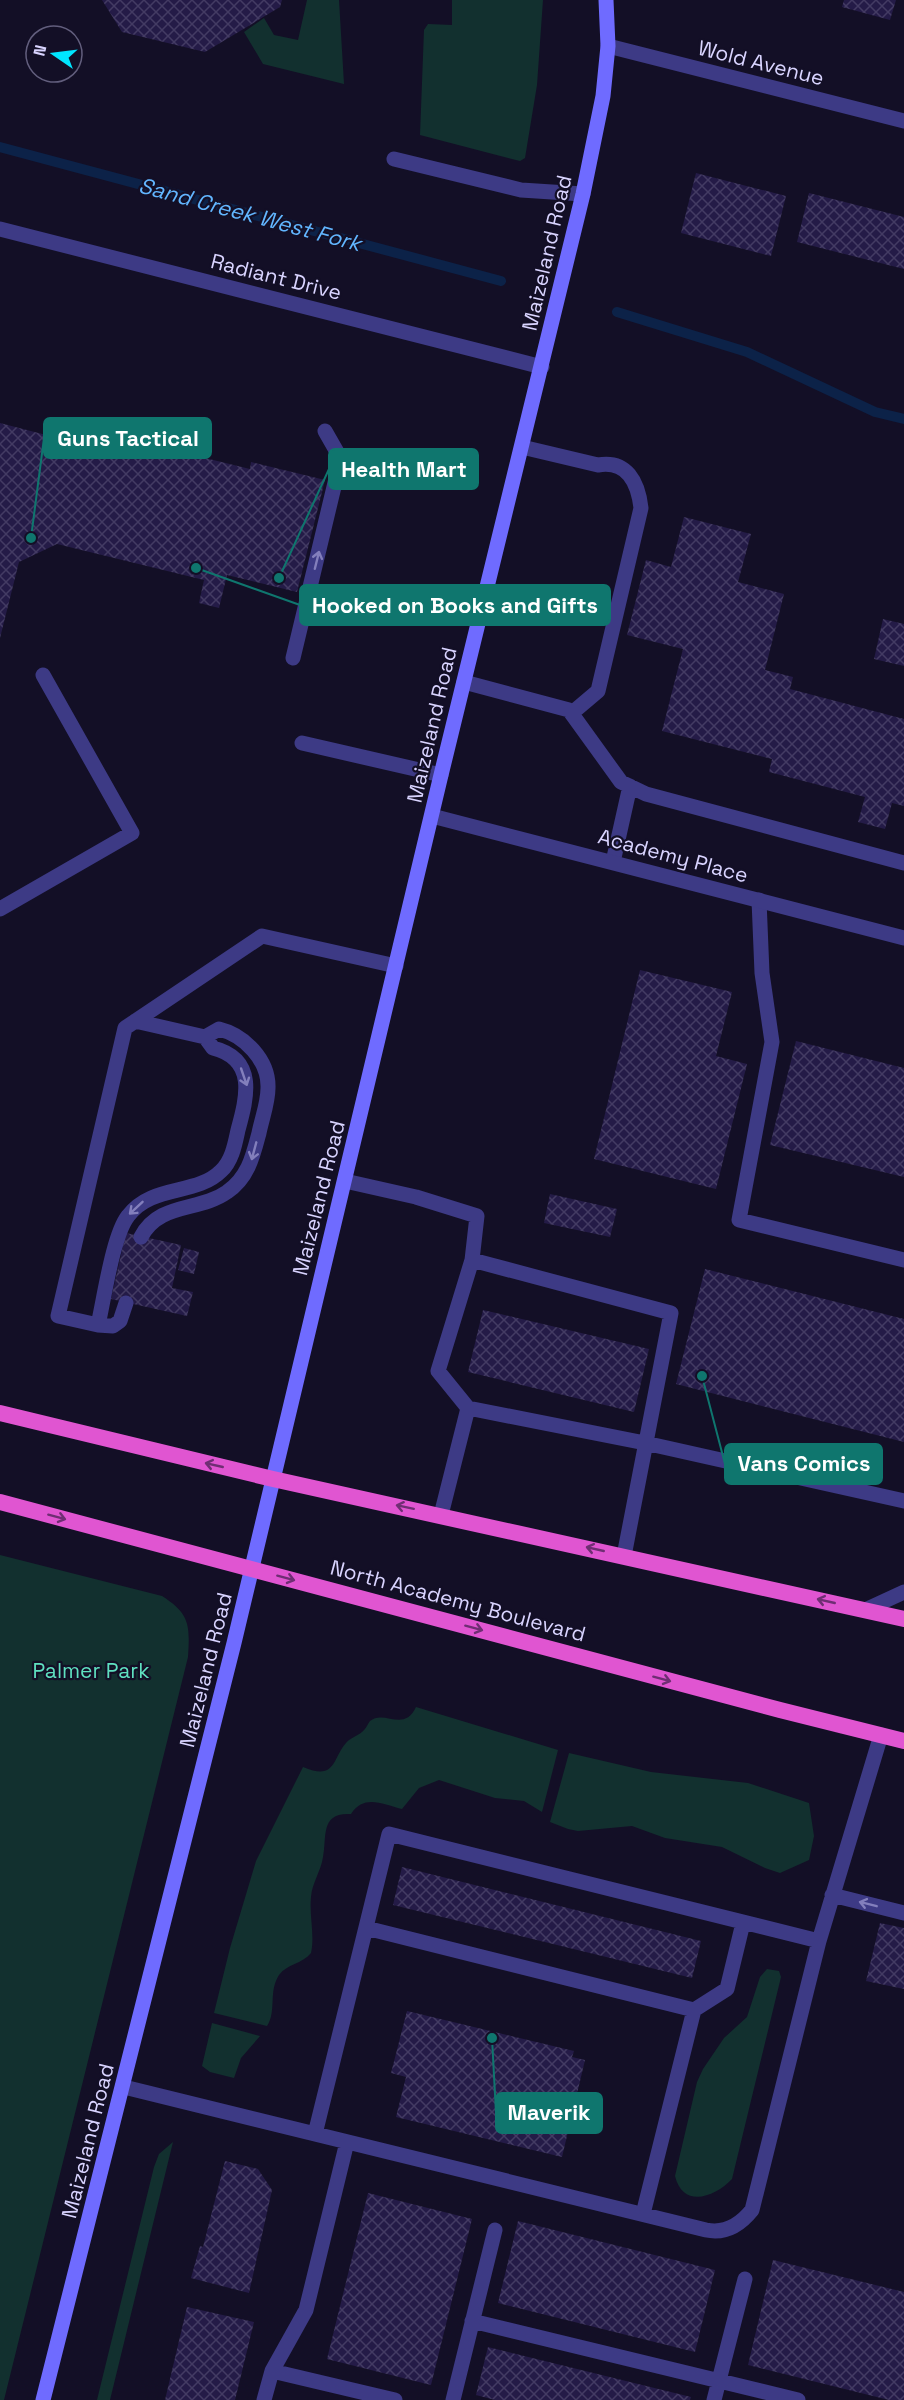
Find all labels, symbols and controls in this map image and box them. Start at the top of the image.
north arrow [24,24,84,84]
street label: Wold Avenue [695,34,827,91]
text: N [28,43,51,58]
water label: Sand Creek West Fork [136,171,367,258]
street label: Maizeland Road [515,172,578,333]
street label: Radiant Drive [208,247,344,306]
callout: Guns Tactical [44,418,211,458]
text: Guns Tactical [57,424,199,452]
callout: Health Mart [329,449,478,489]
text: Health Mart [341,455,467,483]
one-way arrow [312,551,324,570]
callout: Hooked on Books and Gifts [300,585,610,625]
text: Hooked on Books and Gifts [312,591,598,619]
street label: Maizeland Road [400,644,463,805]
street label: Academy Place [595,823,751,889]
one-way arrow [239,1067,250,1085]
street label: Maizeland Road [286,1118,351,1278]
one-way arrow [248,1141,259,1160]
one-way arrow [128,1201,143,1216]
callout: Vans Comics [725,1444,882,1484]
text: Vans Comics [737,1449,871,1477]
one-way arrow [205,1459,225,1470]
one-way arrow [396,1501,415,1512]
one-way arrow [47,1512,66,1523]
one-way arrow [586,1543,606,1554]
street label: North Academy Boulevard [328,1553,589,1648]
one-way arrow [276,1573,295,1585]
street label: Maizeland Road [173,1590,238,1750]
one-way arrow [817,1595,836,1607]
one-way arrow [464,1623,483,1634]
park label: Palmer Park [32,1657,150,1684]
one-way arrow [653,1673,672,1685]
one-way arrow [859,1898,878,1910]
street label: Maizeland Road [55,2061,120,2221]
callout: Maverik [496,2093,602,2133]
text: Maverik [508,2098,591,2126]

